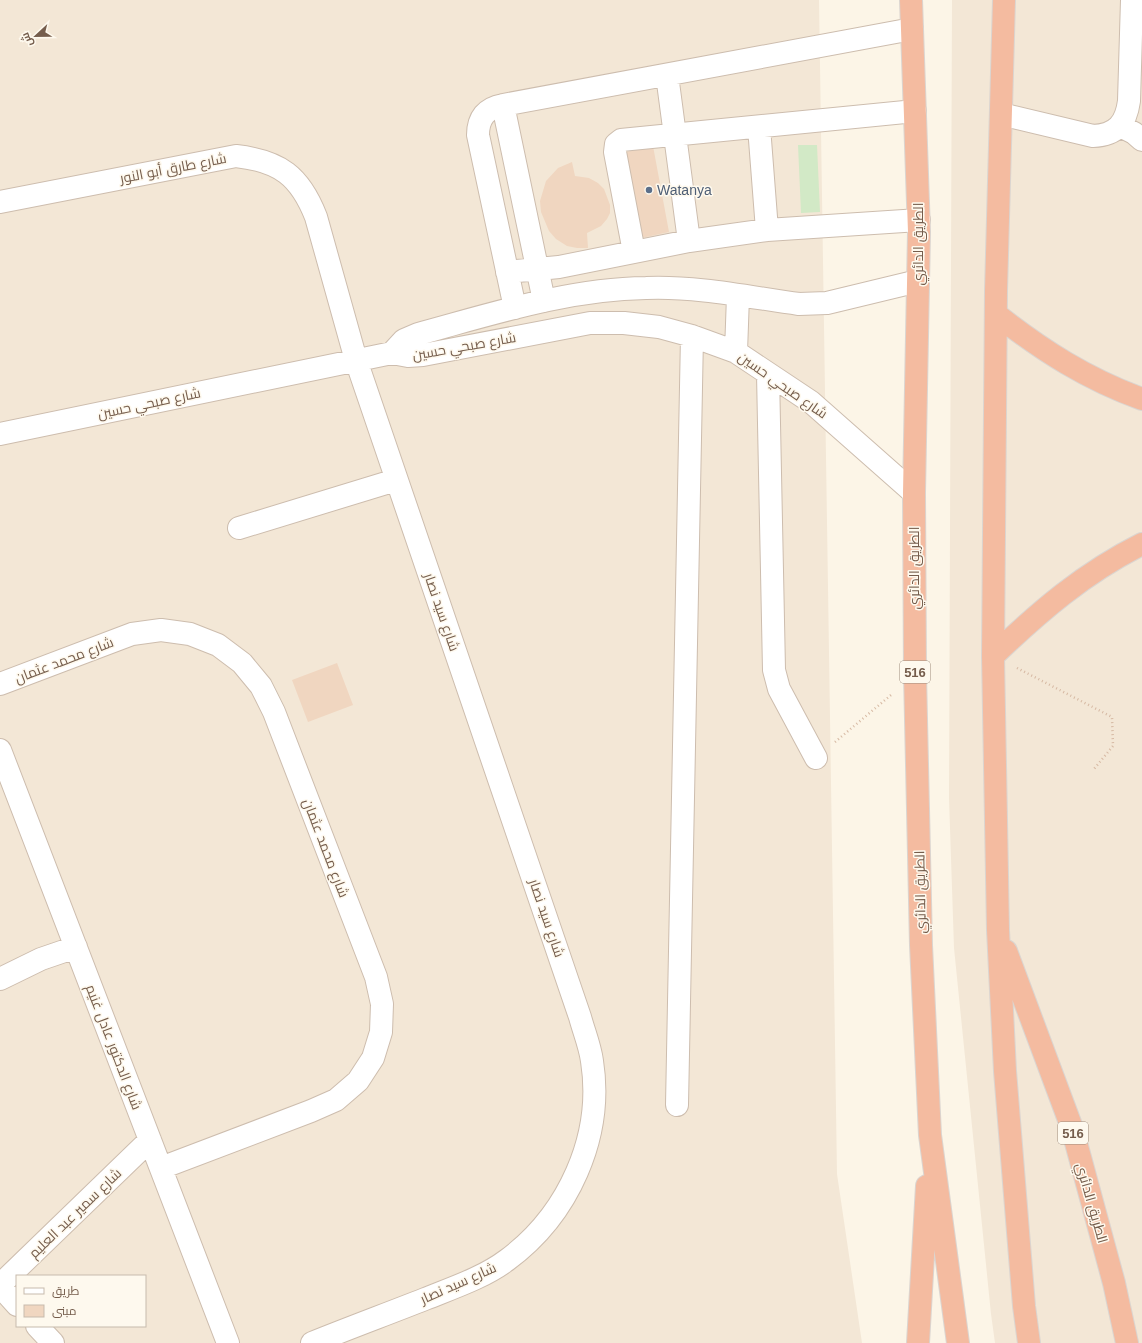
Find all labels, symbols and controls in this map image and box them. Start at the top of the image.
north arrow [16,16,56,56]
text: ش [19,31,36,49]
street label: شارع طارق أبو النور [117,149,228,187]
place label: Watanya [657,182,712,198]
marker: Watanya [644,185,654,195]
street label: الطريق الدائري [910,203,930,285]
street label: شارع صبحي حسين [411,329,518,367]
street label: شارع صبحي حسين [733,348,831,425]
street label: شارع صبحي حسين [96,384,203,426]
street label: الطريق الدائري [906,527,926,609]
street label: شارع سيد نصار [420,570,463,653]
street label: شارع محمد عثمان [12,634,116,687]
road number: 516 [900,661,930,683]
street label: شارع محمد عثمان [299,796,352,900]
street label: الطريق الدائري [911,850,933,934]
street label: شارع سيد نصار [525,876,568,959]
street label: شارع الدكتور عادل غنيم [81,982,145,1113]
road number: 516 [1058,1122,1088,1144]
street label: الطريق الدائري [1069,1161,1111,1246]
street label: شارع سمير عبد العليم [25,1165,126,1263]
street label: شارع سيد نصار [417,1259,499,1308]
legend [16,1275,146,1327]
text: طريق [52,1284,80,1298]
text: مبنى [52,1304,77,1318]

